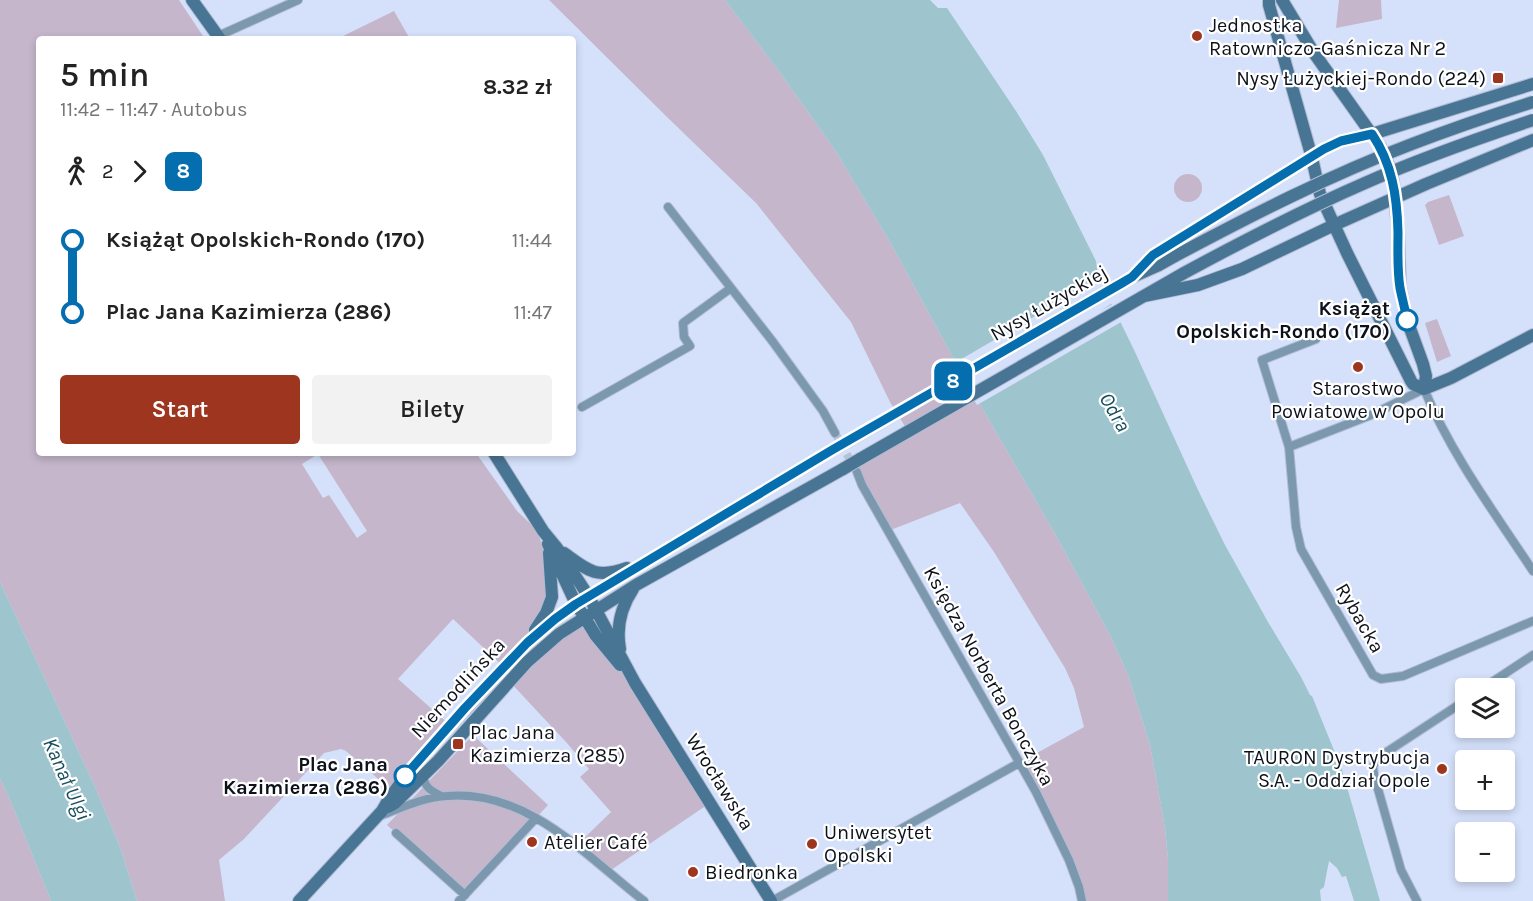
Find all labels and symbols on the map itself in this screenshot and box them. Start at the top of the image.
place label: Jednostka Ratowniczo-Gaśnicza Nr 2 [1209,14,1446,60]
marker: Jednostka Ratowniczo-Gaśnicza Nr 2 [1190,29,1204,43]
place label: Nysy Łużyckiej-Rondo (224) [1236,67,1486,90]
marker: Nysy Łużyckiej-Rondo (224) [1491,71,1505,85]
street label: Nysy Łużyckiej [986,260,1112,346]
place label: Książąt Opolskich-Rondo (170) [1176,297,1390,343]
marker: Książąt Opolskich-Rondo (170) [1396,309,1418,331]
marker: Starostwo Powiatowe w Opolu [1351,360,1365,374]
line badge: 8 [934,362,972,400]
place label: Starostwo Powiatowe w Opolu [1271,377,1445,423]
water label: Odra [1094,388,1136,436]
street label: Księdza Norberta Bonczyka [919,562,1059,790]
street label: Rybacka [1331,579,1389,657]
street label: Niemodlińska [406,633,510,743]
place label: Plac Jana Kazimierza (285) [470,721,625,767]
street label: Wrocławska [681,729,759,835]
water label: Kanał Ulgi [38,734,96,824]
marker: Plac Jana Kazimierza (285) [451,737,465,751]
place label: TAURON Dystrybucja S.A. - Oddział Opole [1244,746,1430,792]
place label: Plac Jana Kazimierza (286) [223,753,388,799]
marker: TAURON Dystrybucja S.A. - Oddział Opole [1435,762,1449,776]
marker: Plac Jana Kazimierza (286) [394,765,416,787]
place label: Uniwersytet Opolski [824,821,932,867]
place label: Atelier Café [544,831,647,854]
marker: Atelier Café [525,835,539,849]
marker: Uniwersytet Opolski [805,837,819,851]
place label: Biedronka [705,861,798,884]
marker: Biedronka [686,865,700,879]

